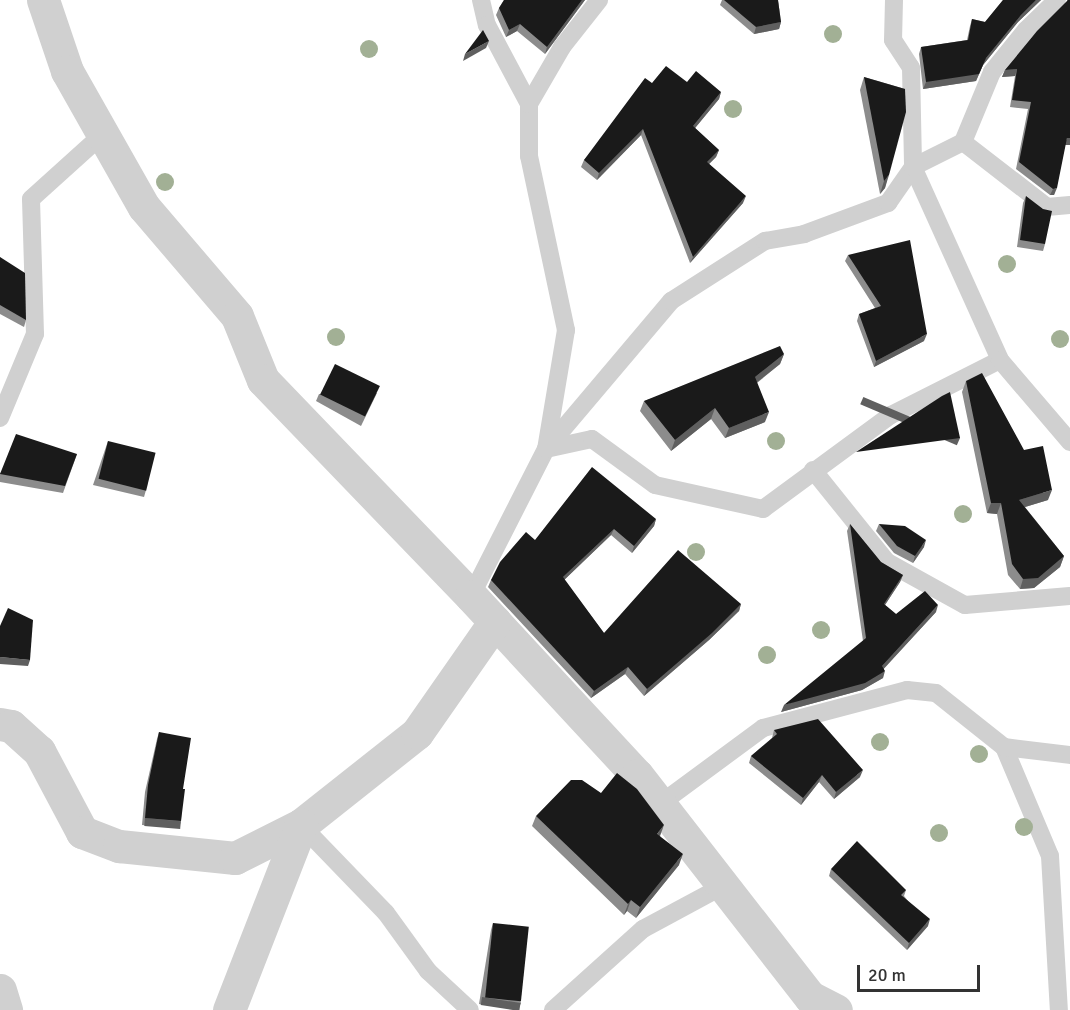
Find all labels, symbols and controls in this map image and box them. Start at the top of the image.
scale bar [860,953,983,991]
text: 20 m [868,964,906,986]

